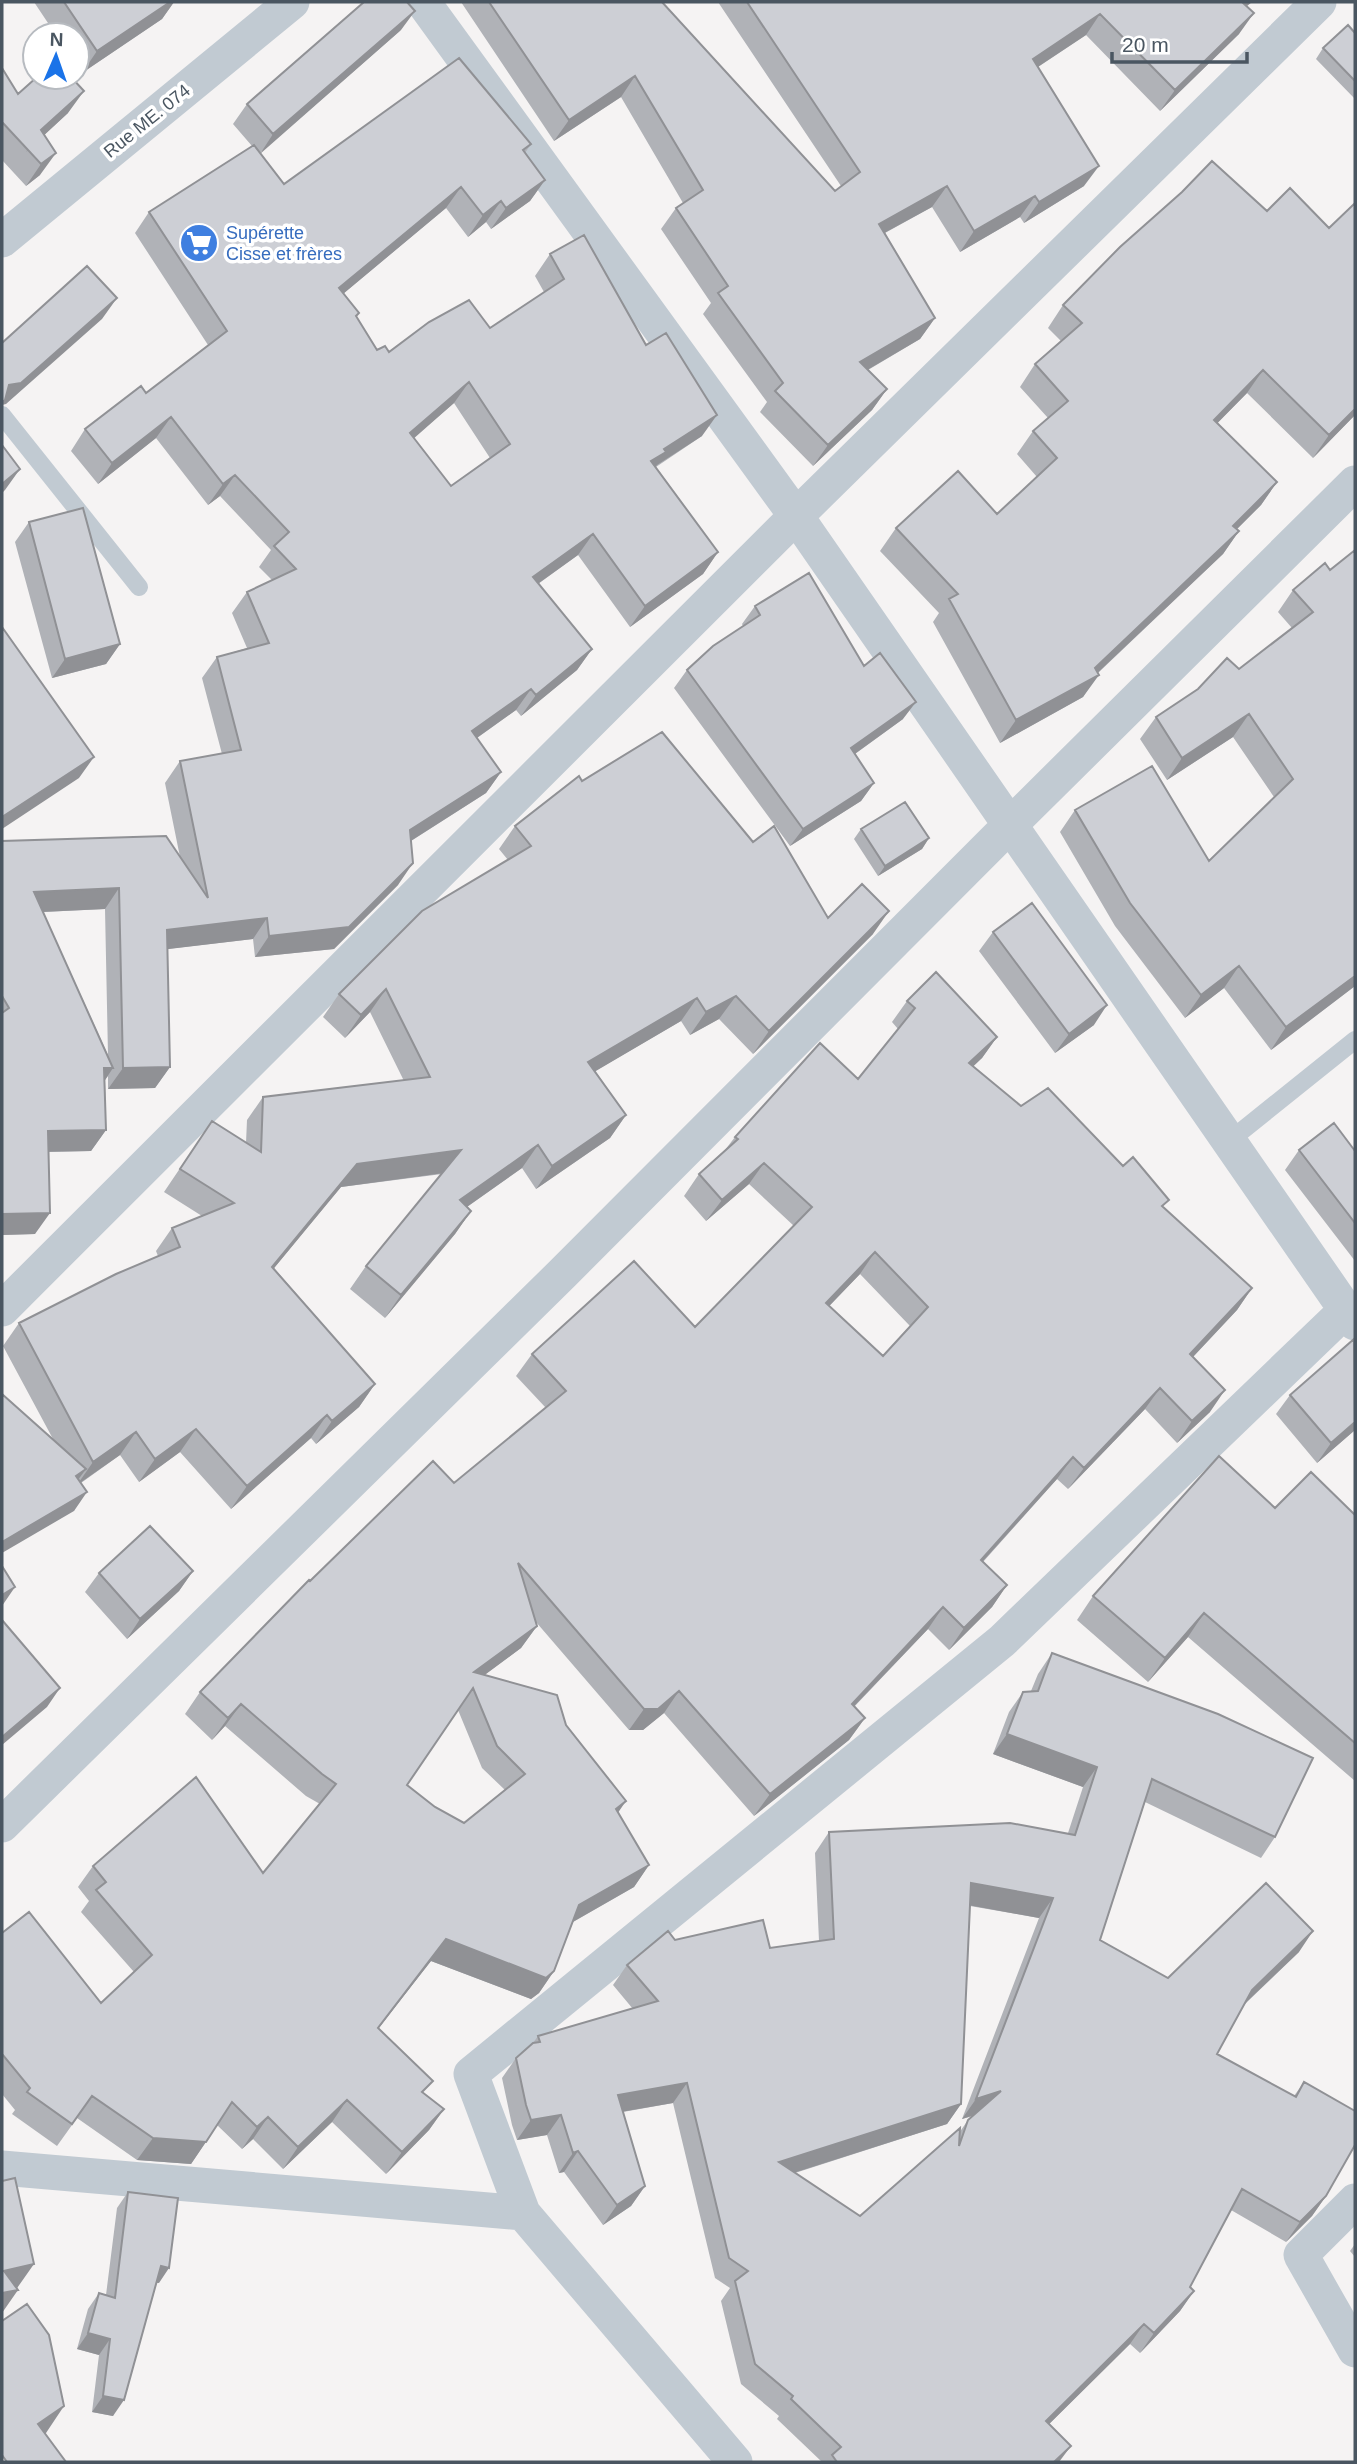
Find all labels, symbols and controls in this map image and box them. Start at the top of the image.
north arrow [21,21,91,91]
scale bar [1112,21,1247,65]
text: N [49,29,64,50]
text: 20 m [1122,33,1169,56]
street label: Rue ME. 074 [100,80,194,162]
supermarket icon: Supérette Cisse et frères [178,222,220,264]
place label: Supérette Cisse et frères [226,223,342,264]

